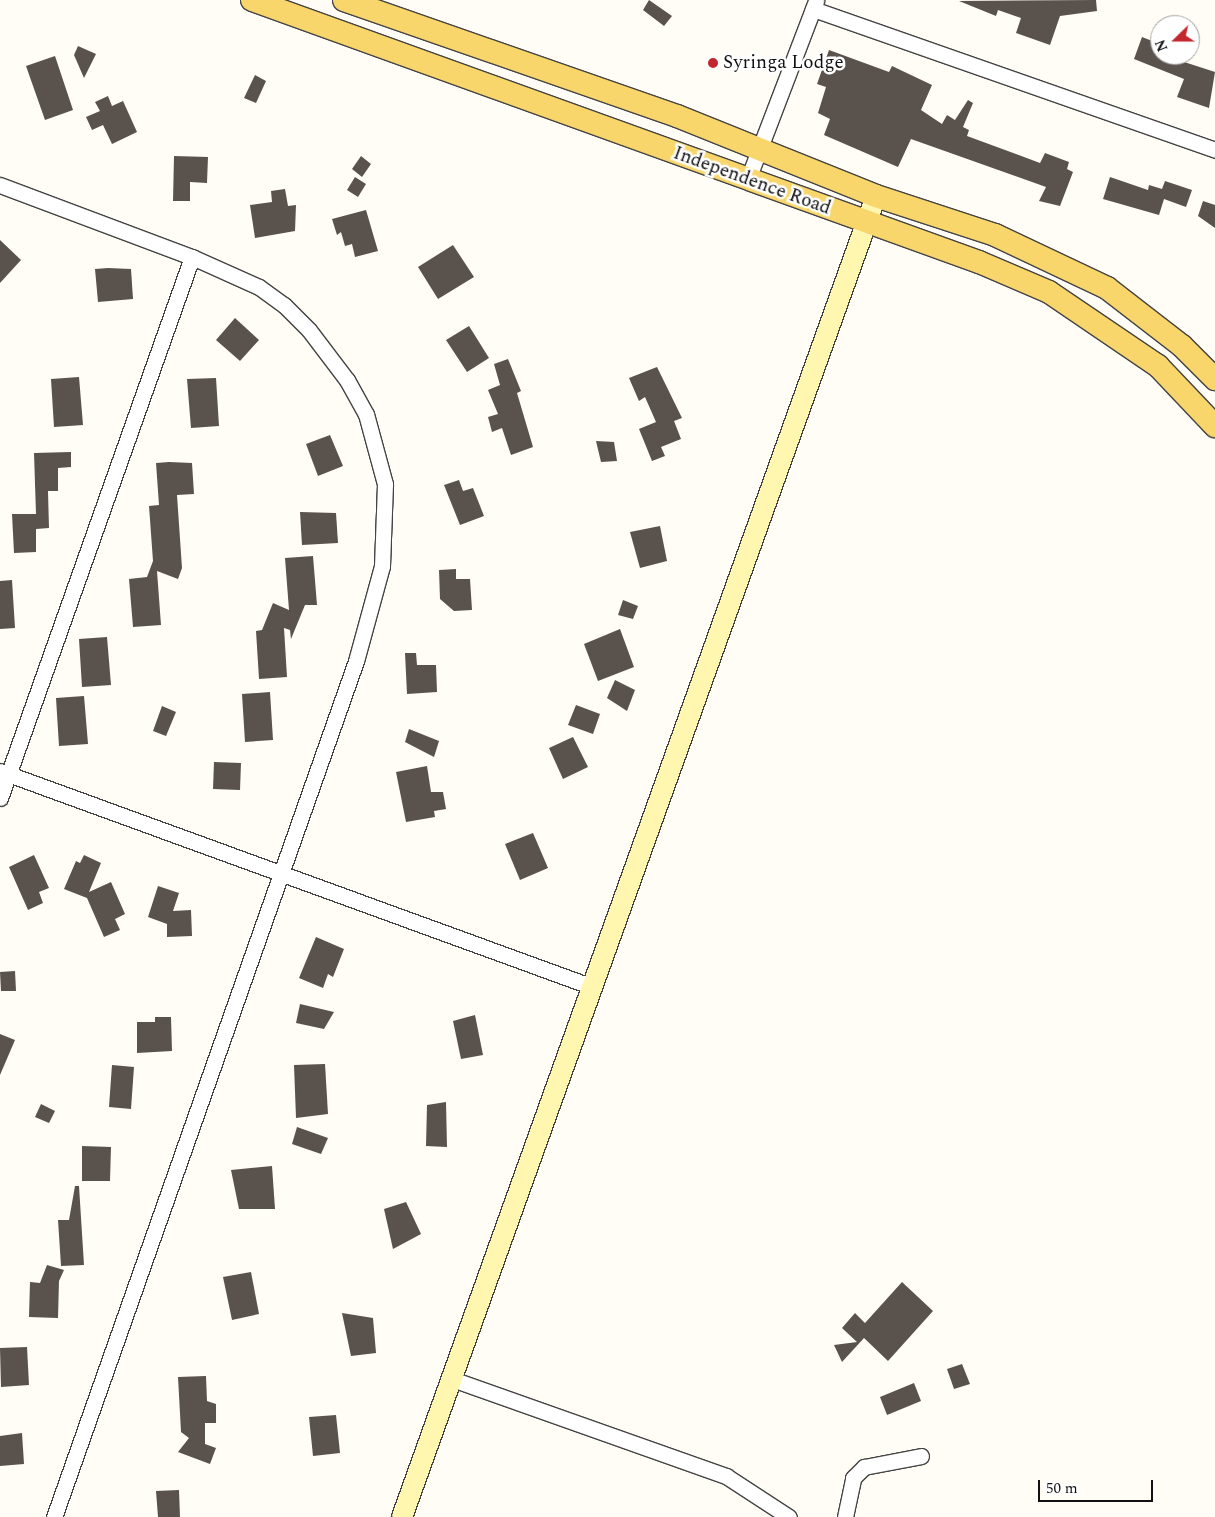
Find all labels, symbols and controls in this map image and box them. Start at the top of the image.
north arrow [1150,15,1200,65]
text: N [1150,36,1173,55]
place label: Syringa Lodge [723,52,844,74]
marker: Syringa Lodge [707,57,719,69]
street label: Independence Road [670,142,834,220]
scale bar [1040,1470,1155,1502]
text: 50 m [1046,1477,1078,1500]

